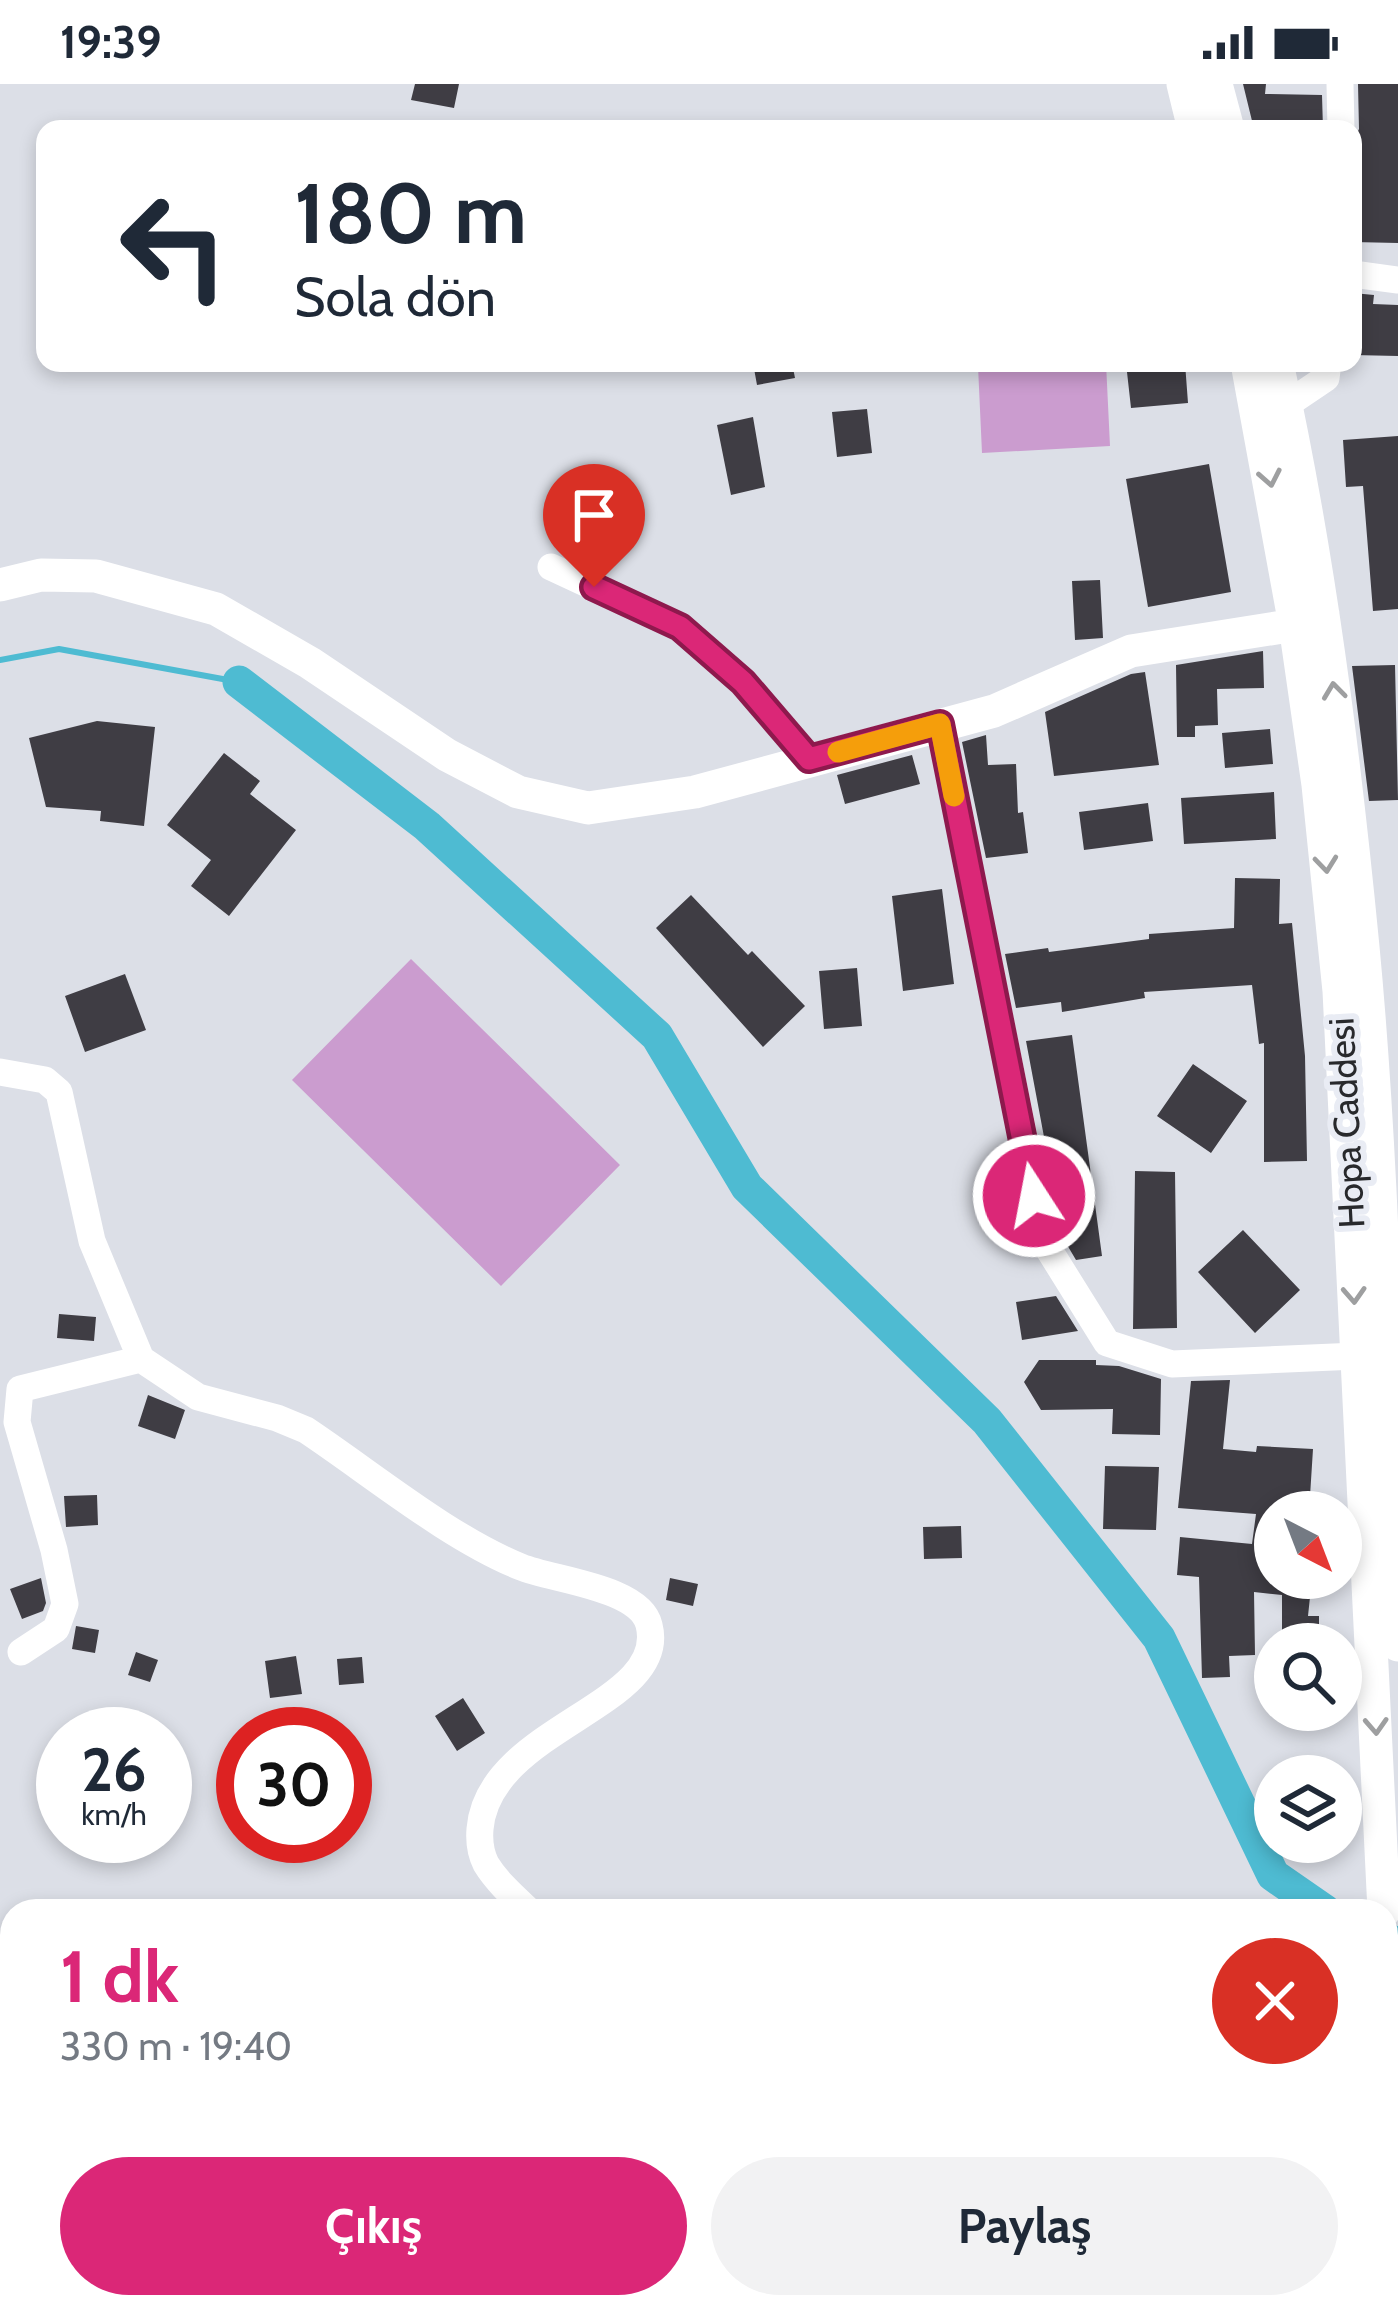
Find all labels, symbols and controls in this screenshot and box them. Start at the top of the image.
text: 19:39 [60,15,161,69]
text: 180 m [294,162,527,264]
icon: left [96,168,252,324]
text: Sola dön [294,264,496,330]
pin [543,464,645,587]
one-way arrow [1256,467,1282,487]
icon: arrive [561,482,627,548]
one-way arrow [1321,681,1347,700]
one-way arrow [1313,855,1338,874]
street label: Hopa Caddesi [1319,1017,1373,1229]
position arrow [971,1133,1097,1259]
one-way arrow [1341,1286,1367,1305]
north arrow [1254,1491,1362,1599]
map controls [1254,1491,1362,1863]
button: search [1254,1623,1362,1731]
speed limit sign: 30 [216,1707,372,1863]
one-way arrow [1363,1717,1389,1736]
text: 26 [81,1733,147,1806]
button: layers [1254,1755,1362,1863]
text: km/h [81,1796,147,1833]
text: 1 dk [60,1933,179,2020]
button: close [1212,1938,1338,2064]
text: 330 m · 19:40 [60,2022,292,2070]
button: Çıkış [60,2157,687,2295]
button: Paylaş [711,2157,1338,2295]

